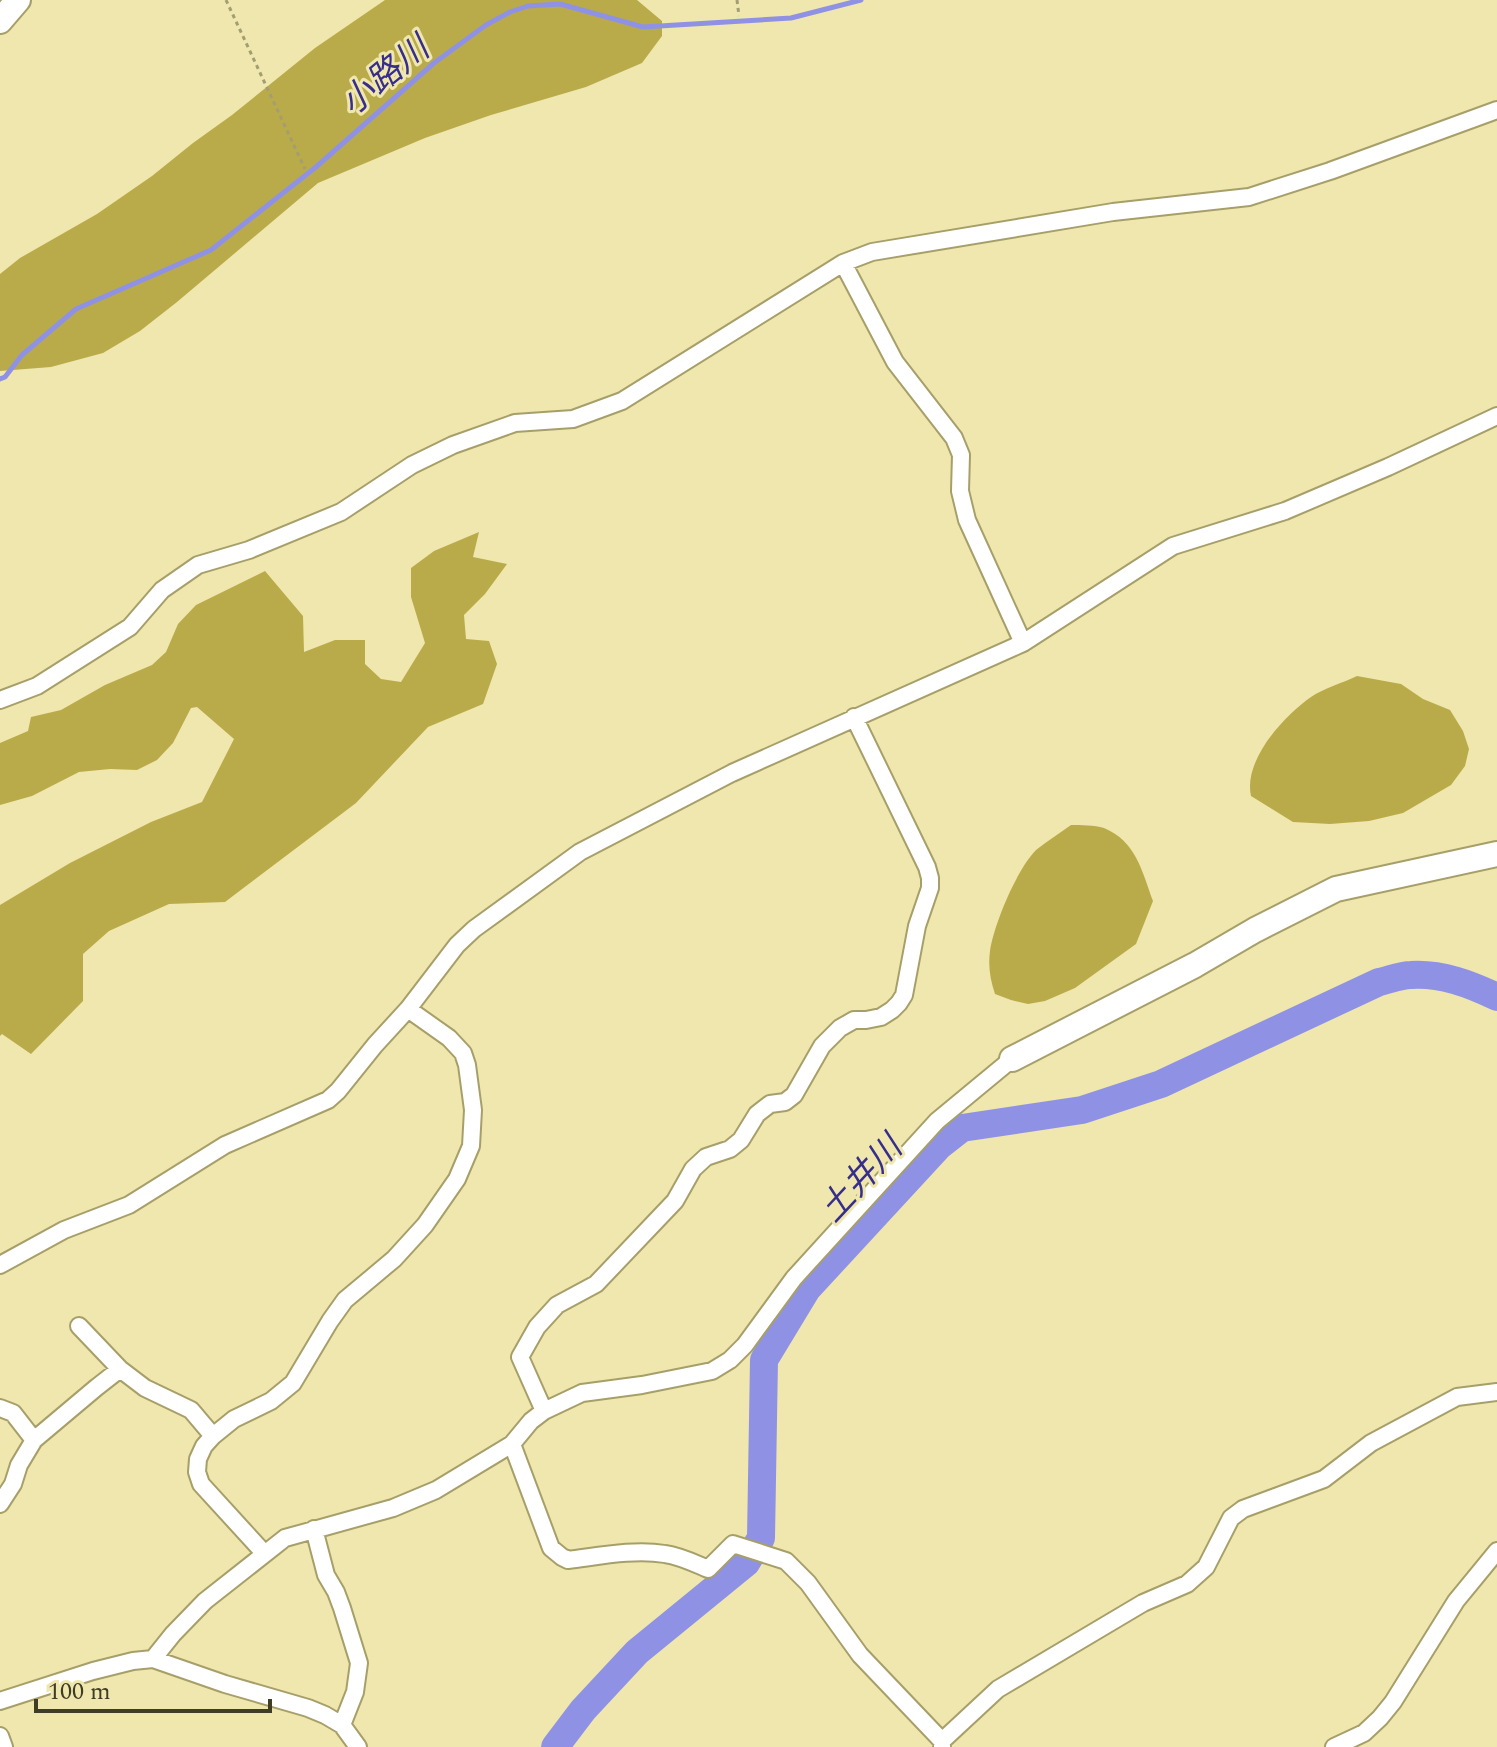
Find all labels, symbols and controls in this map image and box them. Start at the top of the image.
water label: 小路川 [329,22,444,129]
water label: 土井川 [808,1122,917,1234]
scale bar [36,1663,270,1713]
text: 100 m [48,1674,111,1710]

